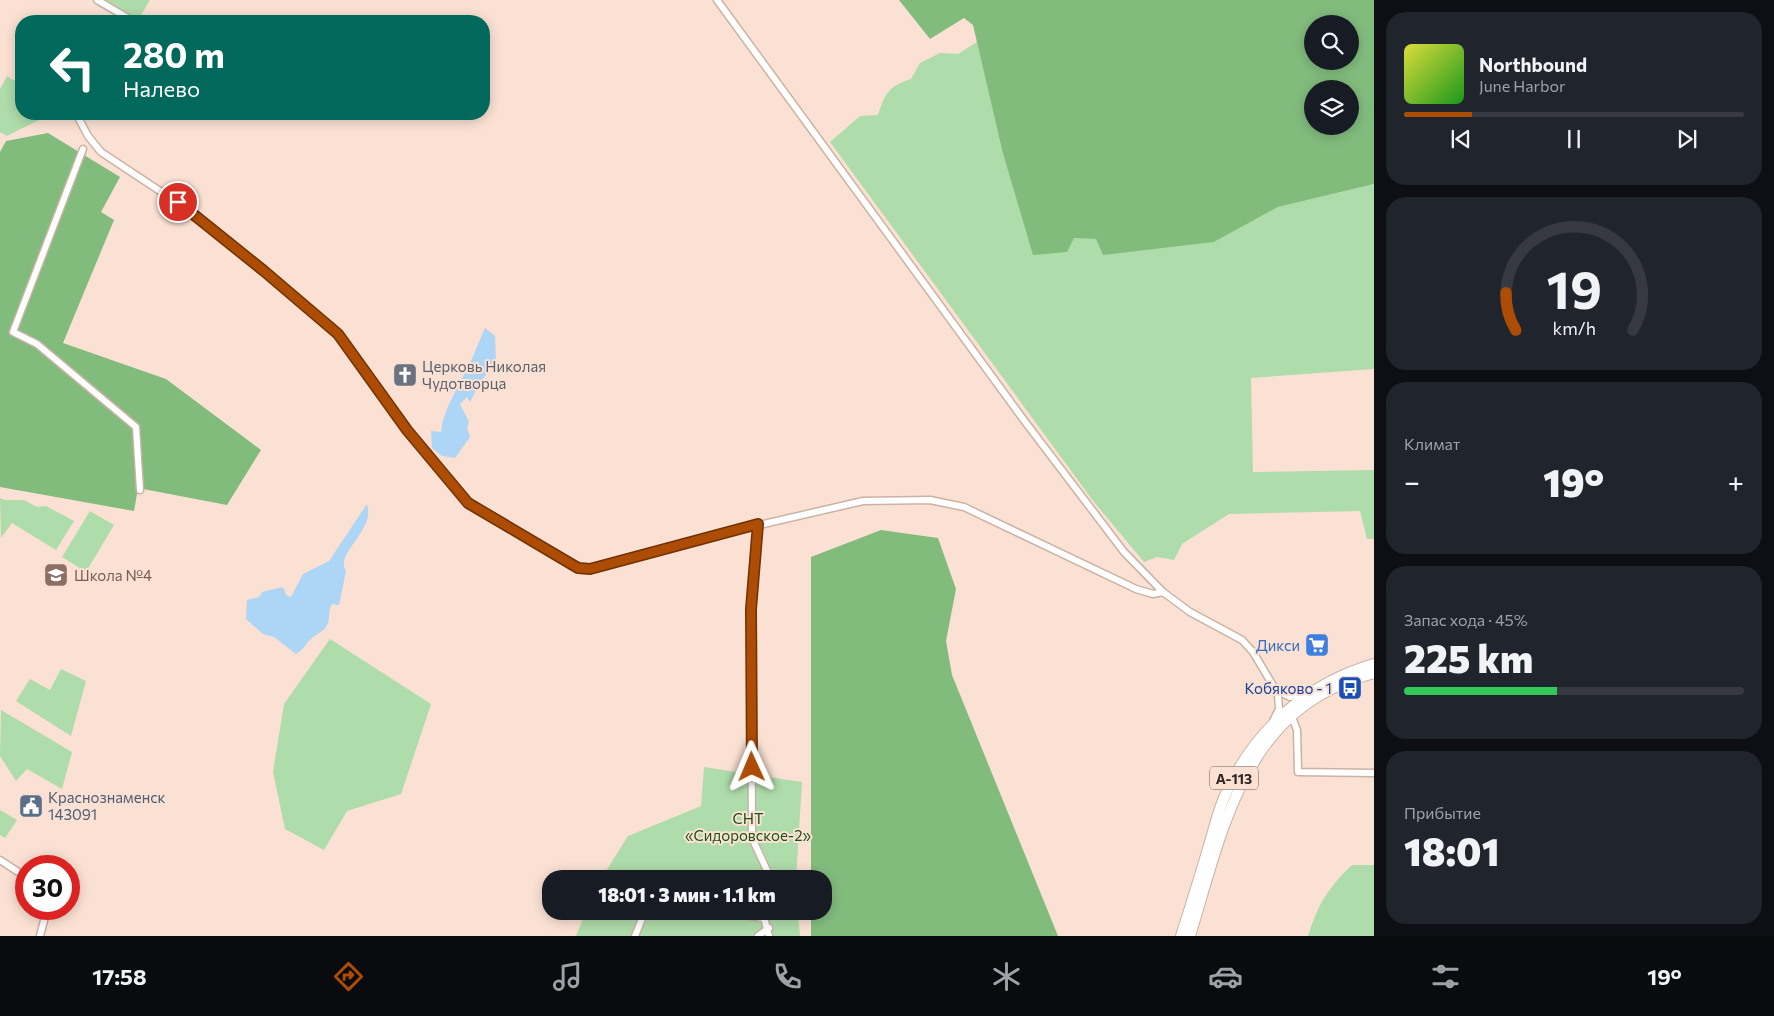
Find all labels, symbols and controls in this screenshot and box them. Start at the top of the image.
map controls [1304,15,1359,135]
button: search [1304,15,1359,70]
text: 280 m [123,32,225,75]
icon: left [40,35,105,100]
text: Northbound [1479,53,1587,76]
text: Налево [123,75,200,102]
text: June Harbor [1479,76,1565,95]
button: layers [1304,80,1359,135]
icon: previous [1447,125,1475,153]
icon: pause [1560,125,1588,153]
icon: next [1673,125,1701,153]
pin [157,181,199,223]
icon: arrive [164,188,192,216]
text: 19 [1546,256,1602,320]
text: km/h [1552,317,1596,339]
place label: Церковь Николая Чудотворца [422,357,546,392]
church icon: Церковь Николая Чудотворца [392,362,418,388]
text: Климат [1404,434,1460,453]
text: 19° [1543,458,1604,505]
text: − [1404,464,1420,498]
text: + [1728,464,1744,498]
school or university icon: Школа №4 [43,562,69,588]
place label: Школа №4 [74,566,152,584]
text: Запас хода · 45% [1404,610,1528,629]
supermarket icon: Дикси [1304,632,1330,658]
text: 225 km [1404,634,1533,681]
place label: Дикси [1256,636,1300,654]
bus stop icon: Кобяково - 1 [1337,675,1363,701]
place label: Кобяково - 1 [1245,679,1332,697]
position arrow [725,740,777,792]
road number: А-113 [1210,766,1258,790]
place label: Краснознаменск 143091 [48,788,166,823]
public building icon: Краснознаменск 143091 [18,793,44,819]
text: Прибытие [1404,803,1481,822]
park label: СНТ «Сидоровское-2» [685,809,811,844]
text: 18:01 [1404,827,1499,874]
speed limit sign: 30 [15,855,80,920]
text: 18:01 · 3 мин · 1.1 km [598,883,776,906]
icon: directions [331,959,366,994]
icon: music [550,959,585,994]
icon: phone [770,959,805,994]
icon: climate [989,959,1024,994]
icon: car [1208,959,1243,994]
icon: filters [1428,959,1463,994]
text: 17:58 [92,963,146,990]
text: 19° [1647,963,1682,990]

